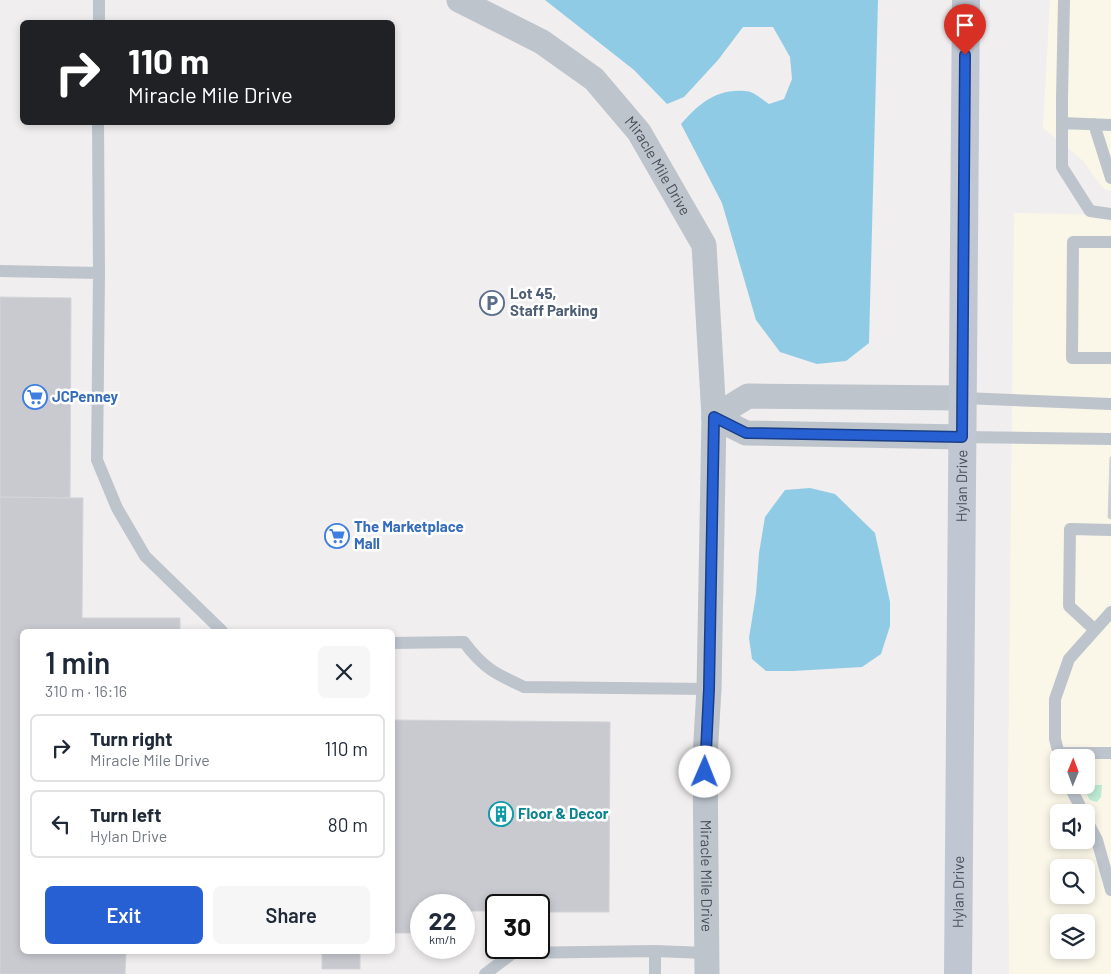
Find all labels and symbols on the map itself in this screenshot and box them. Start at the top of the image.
pin [944,4,986,55]
street label: Miracle Mile Drive [622,112,695,218]
place label: Lot 45, Staff Parking [510,284,598,319]
parking icon: Lot 45, Staff Parking [479,290,505,316]
supermarket icon: JCPenney [22,384,48,410]
place label: JCPenney [52,387,119,405]
street label: Hylan Drive [952,450,970,522]
place label: The Marketplace Mall [354,517,464,552]
supermarket icon: The Marketplace Mall [324,523,350,549]
position arrow [678,745,730,797]
north arrow [1050,749,1095,794]
building icon: Floor & Decor [488,801,514,827]
place label: Floor & Decor [518,804,609,822]
street label: Miracle Mile Drive [698,820,717,932]
street label: Hylan Drive [948,856,967,928]
speed limit sign: 30 [485,894,550,959]

